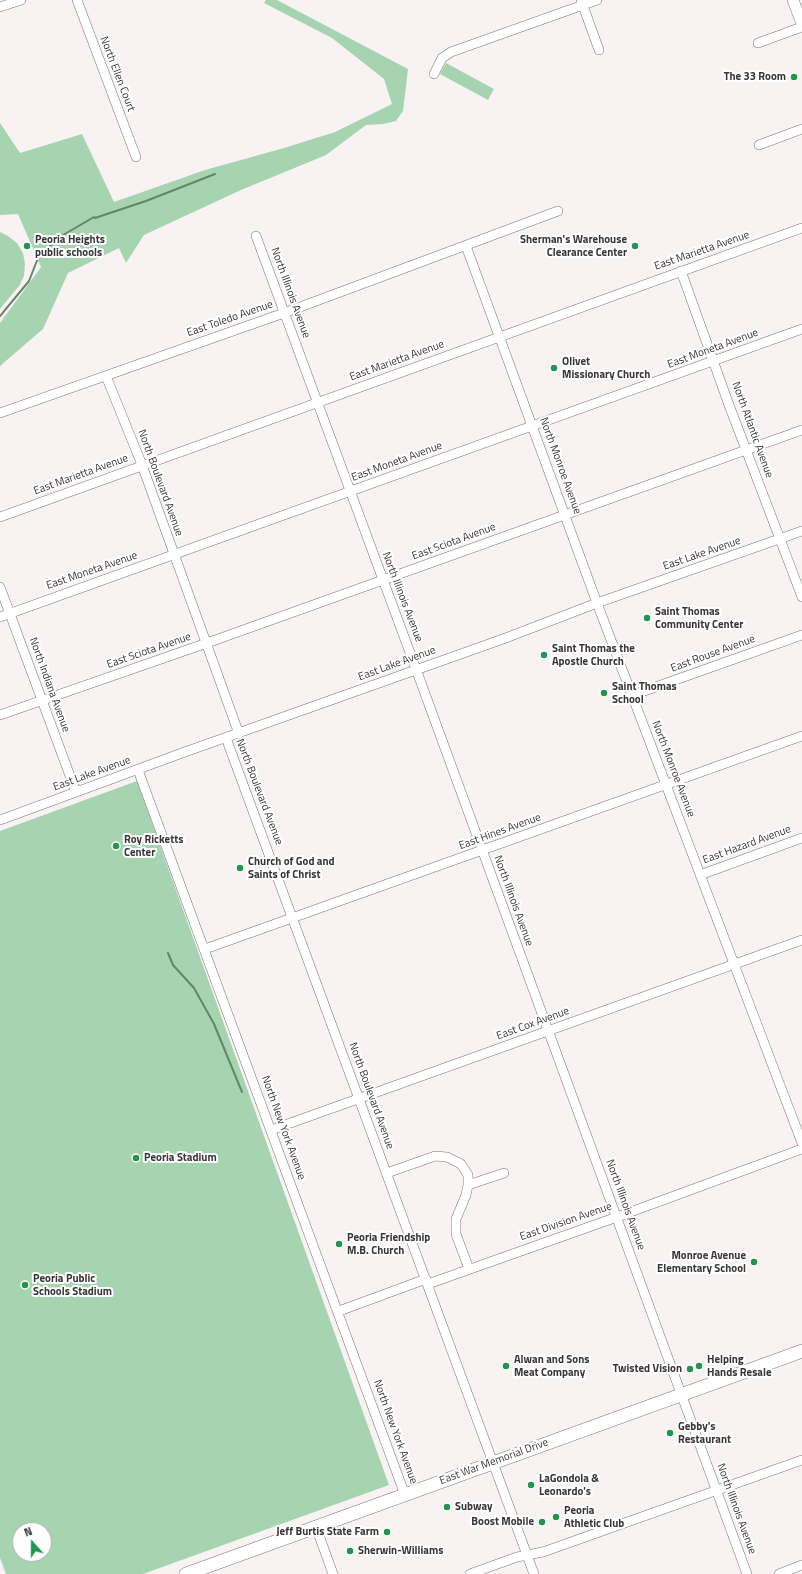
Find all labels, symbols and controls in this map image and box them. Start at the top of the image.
street label: North Ellen Court [97,35,137,113]
place label: The 33 Room [724,70,786,84]
marker: The 33 Room [789,72,799,82]
street label: East Marietta Avenue [653,229,751,273]
place label: Peoria Heights public schools [35,233,105,259]
place label: Sherman's Warehouse Clearance Center [520,233,627,259]
marker: Peoria Heights public schools [22,241,32,251]
marker: Sherman's Warehouse Clearance Center [630,241,640,251]
street label: North Illinois Avenue [267,246,313,340]
street label: East Toledo Avenue [185,298,275,340]
street label: East Moneta Avenue [666,326,760,372]
street label: East Marietta Avenue [348,338,446,384]
place label: Olivet Missionary Church [562,355,650,381]
marker: Olivet Missionary Church [549,363,559,373]
street label: North Atlantic Avenue [728,380,776,480]
street label: North Monroe Avenue [536,416,584,516]
street label: North Boulevard Avenue [135,428,185,538]
street label: East Moneta Avenue [350,439,444,485]
street label: East Marietta Avenue [32,452,130,498]
street label: East Sciota Avenue [410,521,498,563]
street label: East Lake Avenue [661,535,743,573]
street label: East Moneta Avenue [45,549,139,593]
street label: North Illinois Avenue [379,550,425,644]
place label: Saint Thomas Community Center [655,605,743,631]
marker: Saint Thomas Community Center [642,613,652,623]
street label: East Sciota Avenue [105,630,193,672]
street label: East Rouse Avenue [669,633,757,675]
street label: North Indiana Avenue [26,636,72,734]
place label: Saint Thomas the Apostle Church [552,642,635,668]
street label: East Lake Avenue [357,644,437,684]
marker: Saint Thomas the Apostle Church [539,650,549,660]
place label: Saint Thomas School [612,680,677,706]
marker: Saint Thomas School [599,688,609,698]
street label: North Monroe Avenue [649,719,697,819]
street label: North Boulevard Avenue [233,737,285,847]
street label: East Lake Avenue [52,754,132,794]
street label: East Hines Avenue [457,811,543,853]
street label: East Hazard Avenue [701,823,793,867]
place label: Roy Ricketts Center [124,833,183,859]
marker: Roy Ricketts Center [111,841,121,851]
street label: North Illinois Avenue [490,854,536,948]
place label: Church of God and Saints of Christ [248,855,335,881]
marker: Church of God and Saints of Christ [235,863,245,873]
street label: East Cox Avenue [495,1005,571,1043]
street label: North Boulevard Avenue [346,1041,396,1151]
street label: North New York Avenue [258,1074,308,1182]
place label: Peoria Stadium [144,1151,217,1165]
marker: Peoria Stadium [131,1153,141,1163]
street label: North Illinois Avenue [602,1158,648,1252]
street label: East Division Avenue [518,1200,614,1244]
place label: Peoria Friendship M.B. Church [347,1231,430,1257]
marker: Peoria Friendship M.B. Church [334,1239,344,1249]
place label: Monroe Avenue Elementary School [657,1249,746,1275]
marker: Monroe Avenue Elementary School [749,1257,759,1267]
place label: Peoria Public Schools Stadium [33,1272,112,1298]
marker: Peoria Public Schools Stadium [20,1280,30,1290]
place label: Alwan and Sons Meat Company [514,1353,589,1379]
place label: Helping Hands Resale [707,1353,772,1379]
marker: Alwan and Sons Meat Company [501,1361,511,1371]
marker: Helping Hands Resale [694,1361,704,1371]
place label: Twisted Vision [613,1362,682,1376]
marker: Twisted Vision [685,1364,695,1374]
street label: North New York Avenue [370,1378,420,1486]
place label: Gebby's Restaurant [678,1420,731,1446]
marker: Gebby's Restaurant [665,1428,675,1438]
street label: East War Memorial Drive [438,1436,550,1488]
street label: North Illinois Avenue [713,1462,759,1556]
place label: LaGondola & Leonardo's [539,1472,599,1498]
marker: LaGondola & Leonardo's [526,1480,536,1490]
place label: Subway [455,1500,493,1514]
marker: Subway [442,1502,452,1512]
place label: Peoria Athletic Club [564,1504,624,1530]
marker: Peoria Athletic Club [551,1512,561,1522]
place label: Boost Mobile [471,1515,534,1529]
marker: Boost Mobile [537,1517,547,1527]
north arrow [12,1522,52,1562]
text: N [22,1523,34,1541]
place label: Jeff Burtis State Farm [276,1525,379,1539]
marker: Jeff Burtis State Farm [382,1527,392,1537]
place label: Sherwin-Williams [358,1544,443,1558]
marker: Sherwin-Williams [345,1546,355,1556]

